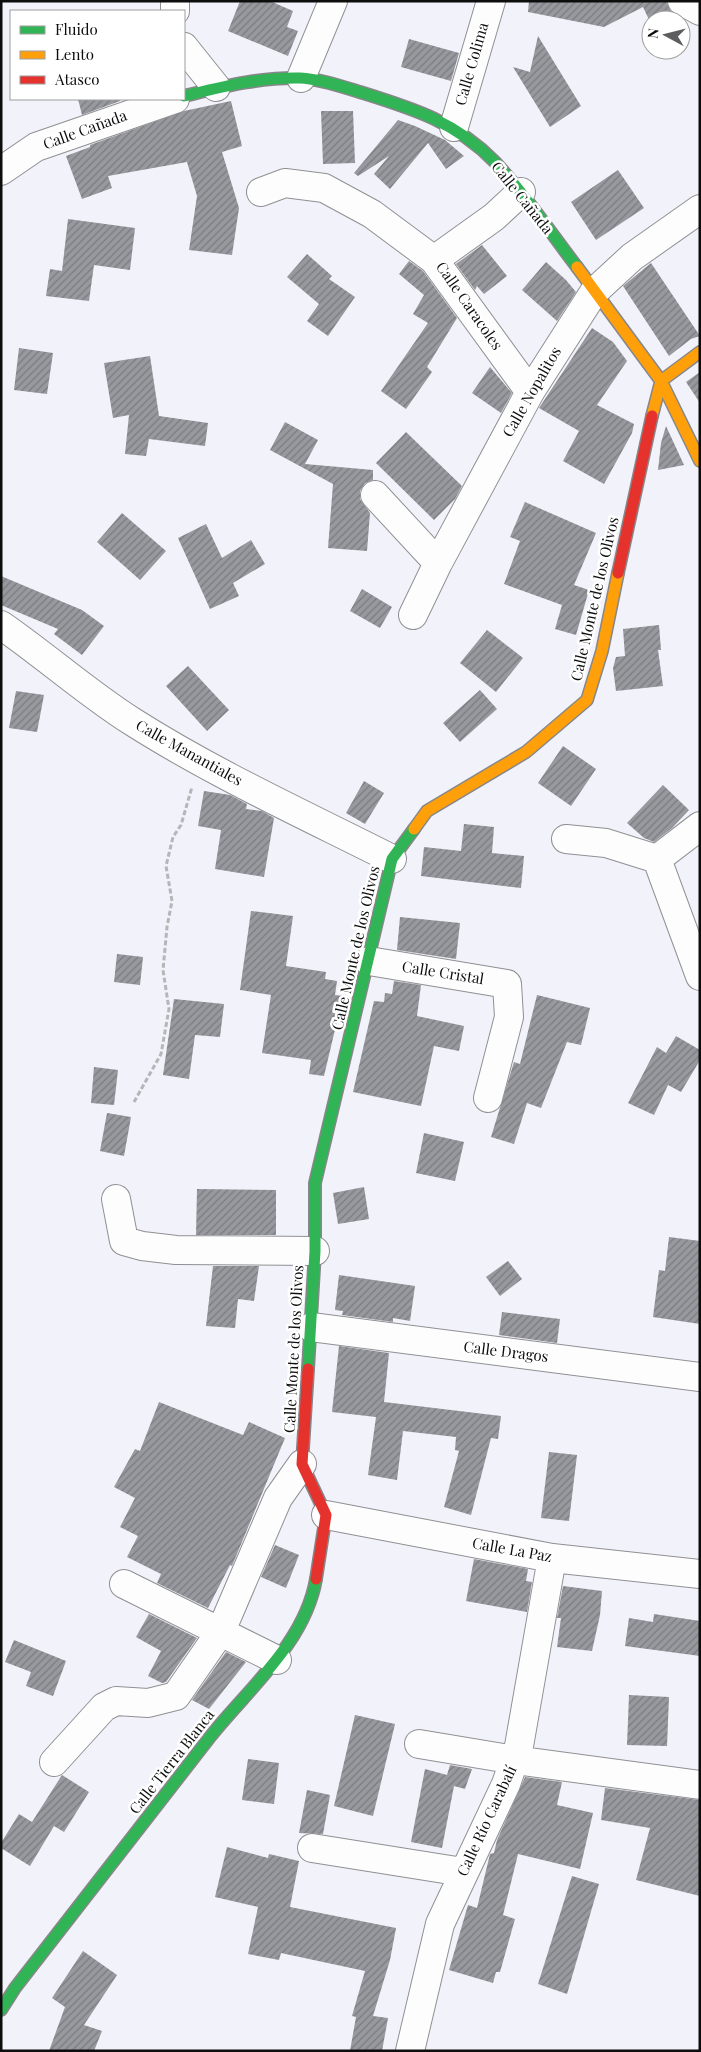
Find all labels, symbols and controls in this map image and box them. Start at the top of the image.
legend [10,10,185,100]
north arrow [641,10,691,60]
text: Fluido [55,19,98,39]
street label: Calle Colima [450,19,493,108]
text: N [643,27,663,40]
text: Lento [55,44,94,64]
text: Atasco [54,69,99,89]
street label: Calle Cañada [40,104,130,153]
street label: Calle Cañada [487,157,559,238]
street label: Calle Caracoles [432,257,508,353]
street label: Calle Nopalitos [497,343,565,440]
street label: Calle Monte de los Olivos [565,515,623,683]
street label: Calle Manantiales [133,715,246,790]
street label: Calle Monte de los Olivos [326,864,384,1032]
street label: Calle Cristal [401,956,486,988]
street label: Calle Monte de los Olivos [279,1264,307,1434]
street label: Calle Dragos [463,1336,550,1366]
street label: Calle La Paz [471,1532,554,1566]
street label: Calle Tierra Blanca [124,1705,219,1818]
street label: Calle Río Carabalí [452,1761,521,1879]

